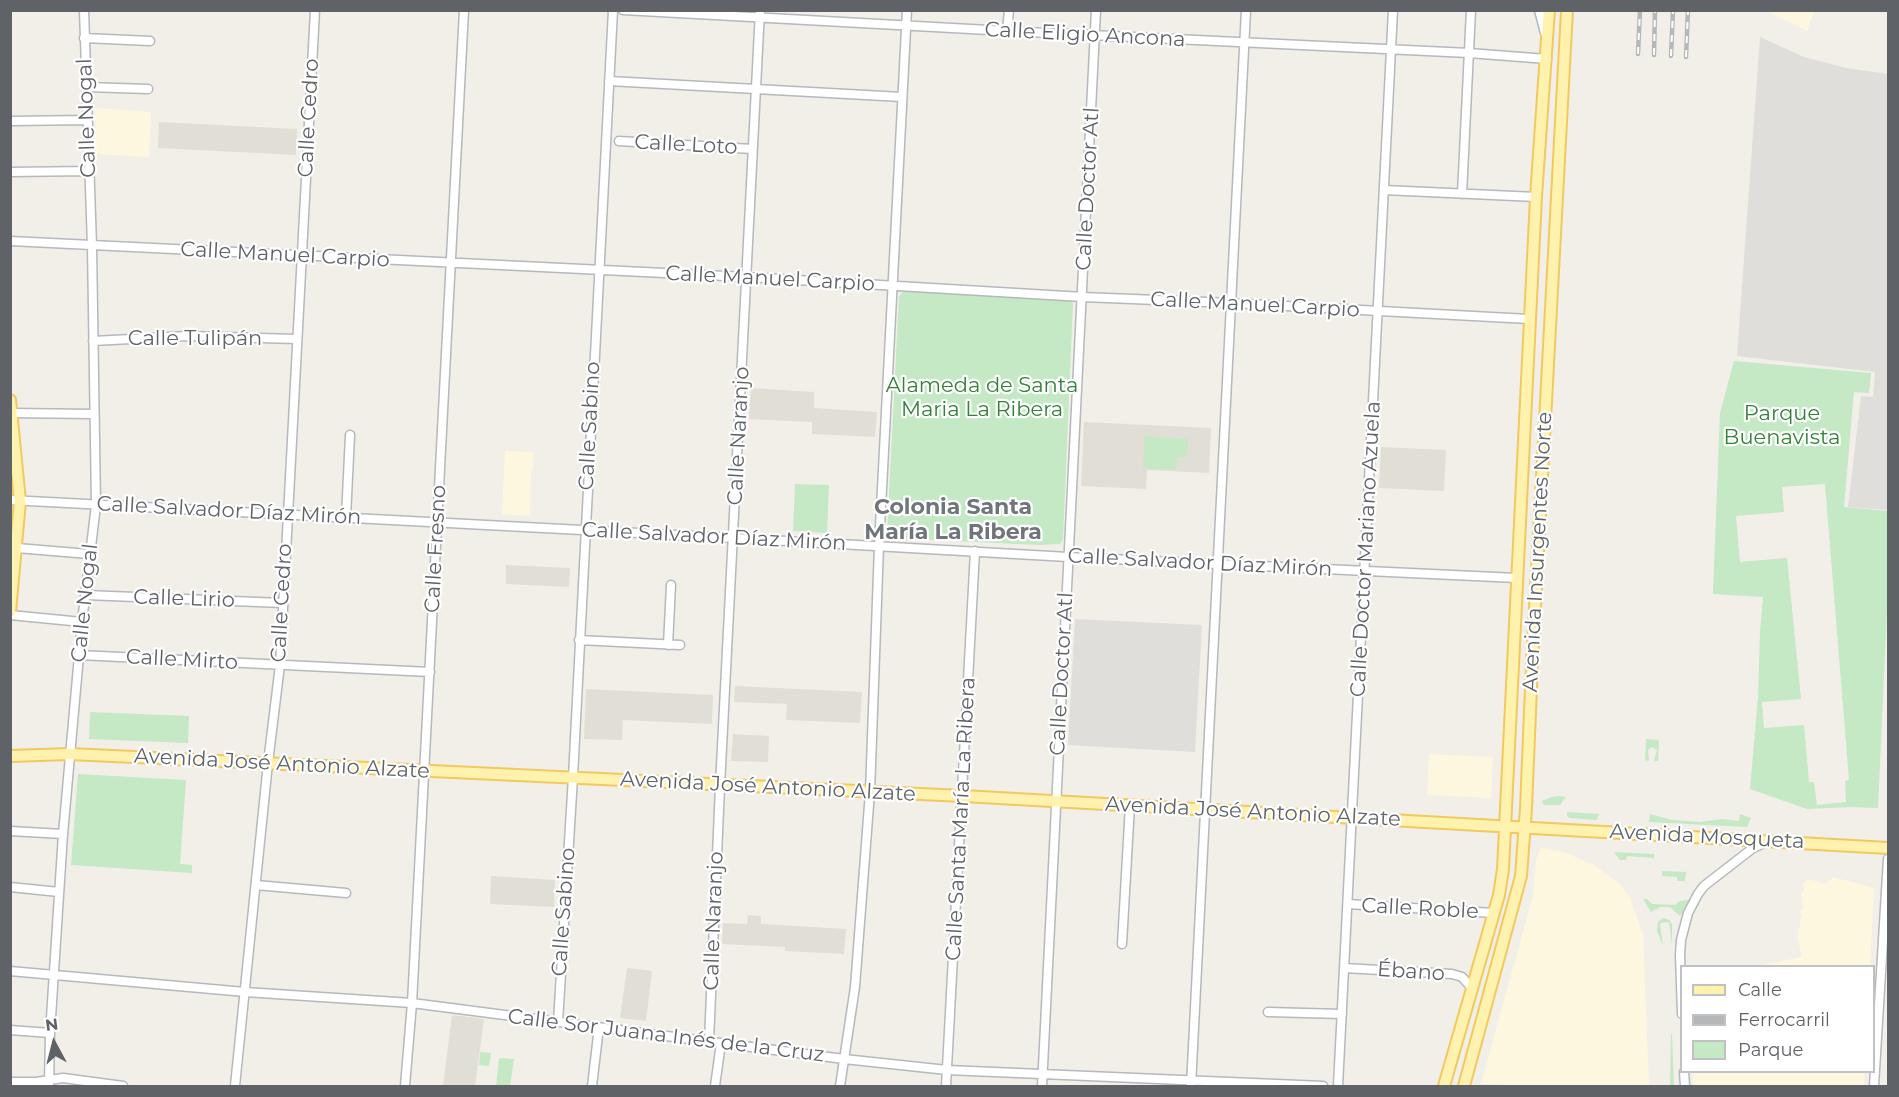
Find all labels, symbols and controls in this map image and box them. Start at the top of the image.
street label: Calle Eligio Ancona [984,17,1186,53]
street label: Calle Nogal [72,58,102,178]
street label: Calle Cedro [293,58,325,178]
street label: Calle Doctor Atl [1071,107,1105,271]
street label: Calle Loto [634,130,738,160]
street label: Calle Manuel Carpio [180,237,390,273]
street label: Calle Manuel Carpio [665,261,875,297]
street label: Calle Manuel Carpio [1150,287,1360,323]
street label: Calle Tulipán [128,326,262,352]
street label: Calle Sabino [574,361,606,491]
street label: Calle Naranjo [723,366,755,506]
park label: Alameda de Santa Maria La Ribera [886,373,1078,423]
street label: Calle Doctor Mariano Azuela [1346,400,1386,698]
park label: Parque Buenavista [1724,401,1840,451]
street label: Avenida Insurgentes Norte [1518,411,1558,693]
street label: Calle Fresno [420,484,452,614]
street label: Calle Salvador Díaz Mirón [96,491,362,531]
district label: Colonia Santa María La Ribera [864,495,1042,546]
street label: Calle Salvador Díaz Mirón [581,517,847,557]
street label: Calle Nogal [66,542,104,664]
street label: Calle Cedro [266,543,298,663]
street label: Calle Salvador Díaz Mirón [1067,543,1333,583]
street label: Calle Lirio [133,585,235,613]
street label: Calle Doctor Atl [1045,592,1079,756]
street label: Calle Mirto [125,644,239,676]
street label: Calle Santa María La Ribera [941,676,981,962]
street label: Avenida José Antonio Alzate [134,744,430,784]
street label: Avenida José Antonio Alzate [620,767,916,807]
street label: Avenida José Antonio Alzate [1105,792,1401,832]
street label: Avenida Mosqueta [1609,819,1805,855]
street label: Calle Sabino [547,847,581,977]
street label: Calle Naranjo [699,851,729,991]
street label: Calle Roble [1361,893,1479,925]
street label: Ébano [1376,957,1446,987]
legend [1680,965,1875,1073]
text: Calle [1738,979,1782,1001]
street label: Calle Sor Juana Inés de la Cruz [506,1004,826,1068]
text: Ferrocarril [1738,1009,1830,1031]
north arrow [24,1013,84,1073]
text: N [44,1014,59,1035]
text: Parque [1738,1039,1803,1061]

